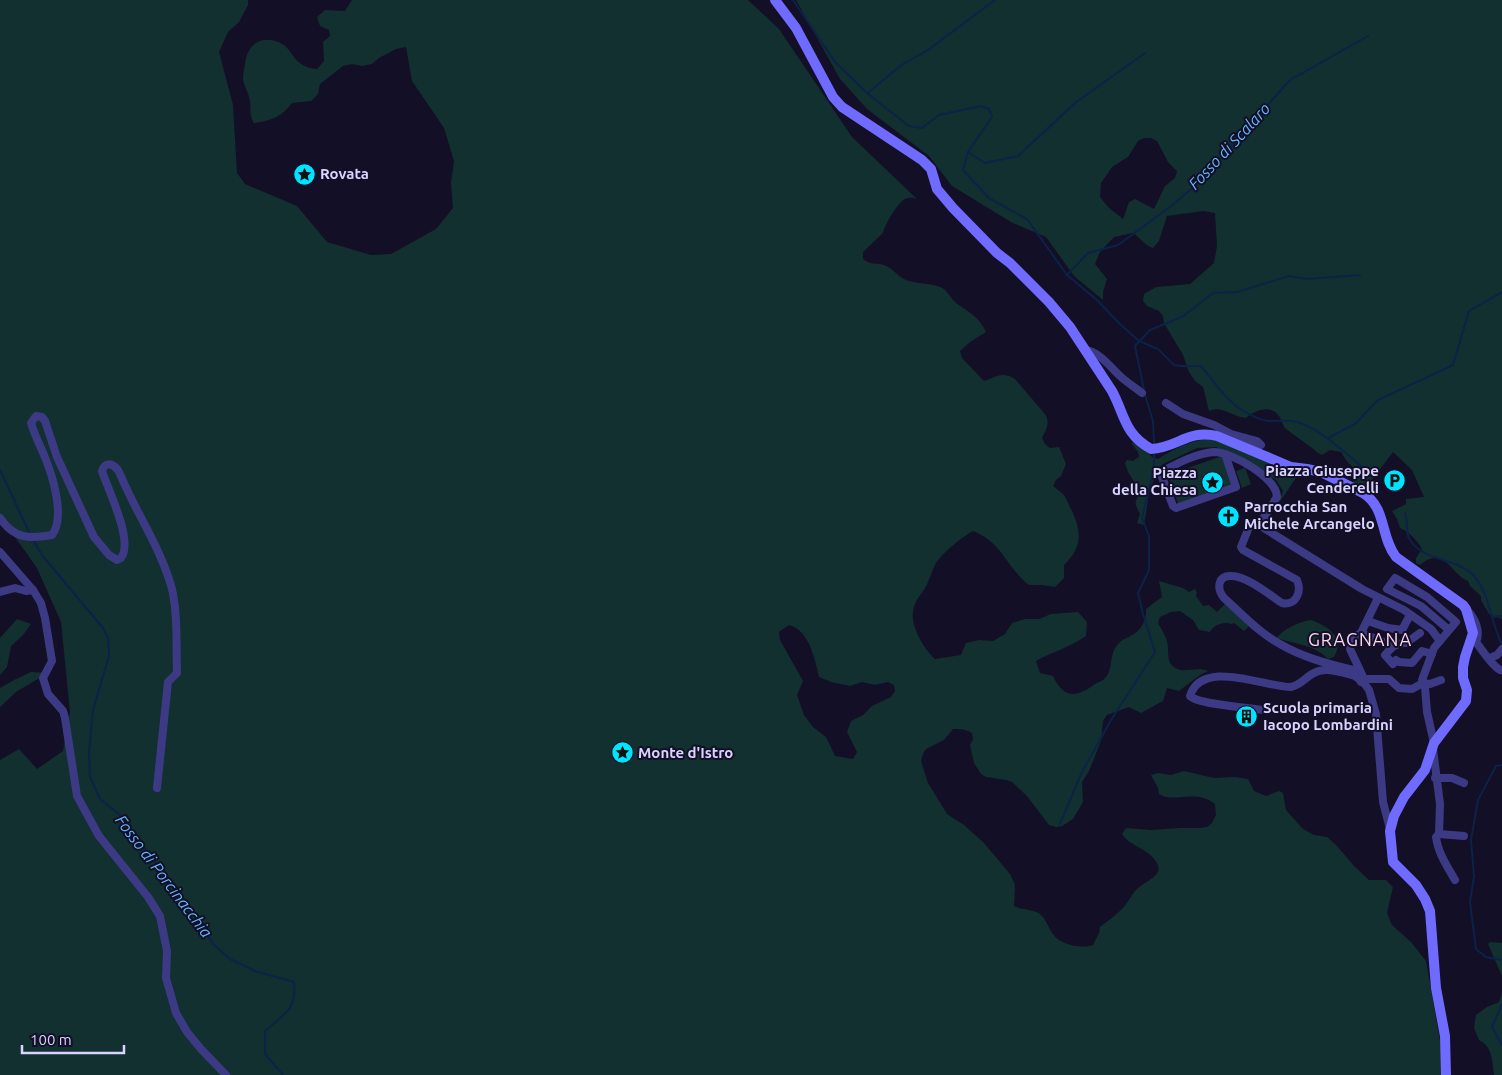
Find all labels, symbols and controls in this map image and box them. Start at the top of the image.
water label: Fosso di Scalaro [1185,99,1274,193]
place icon: Rovata [292,162,316,186]
place label: Rovata [320,165,369,182]
place label: Piazza Giuseppe Cenderelli [1265,462,1379,496]
place label: Piazza della Chiesa [1112,464,1197,498]
parking icon: Piazza Giuseppe Cenderelli [1383,468,1407,492]
place icon: Piazza della Chiesa [1201,470,1225,494]
place label: Parrocchia San Michele Arcangelo [1244,498,1375,532]
church icon: Parrocchia San Michele Arcangelo [1216,504,1240,528]
district label: GRAGNANA [1308,629,1412,649]
place label: Scuola primaria Iacopo Lombardini [1263,699,1393,733]
building icon: Scuola primaria Iacopo Lombardini [1235,705,1259,729]
place icon: Monte d'Istro [610,741,634,765]
place label: Monte d'Istro [638,744,733,761]
water label: Fosso di Porcinacchia [112,811,216,941]
scale bar [22,1022,125,1054]
text: 100 m [30,1031,72,1048]

